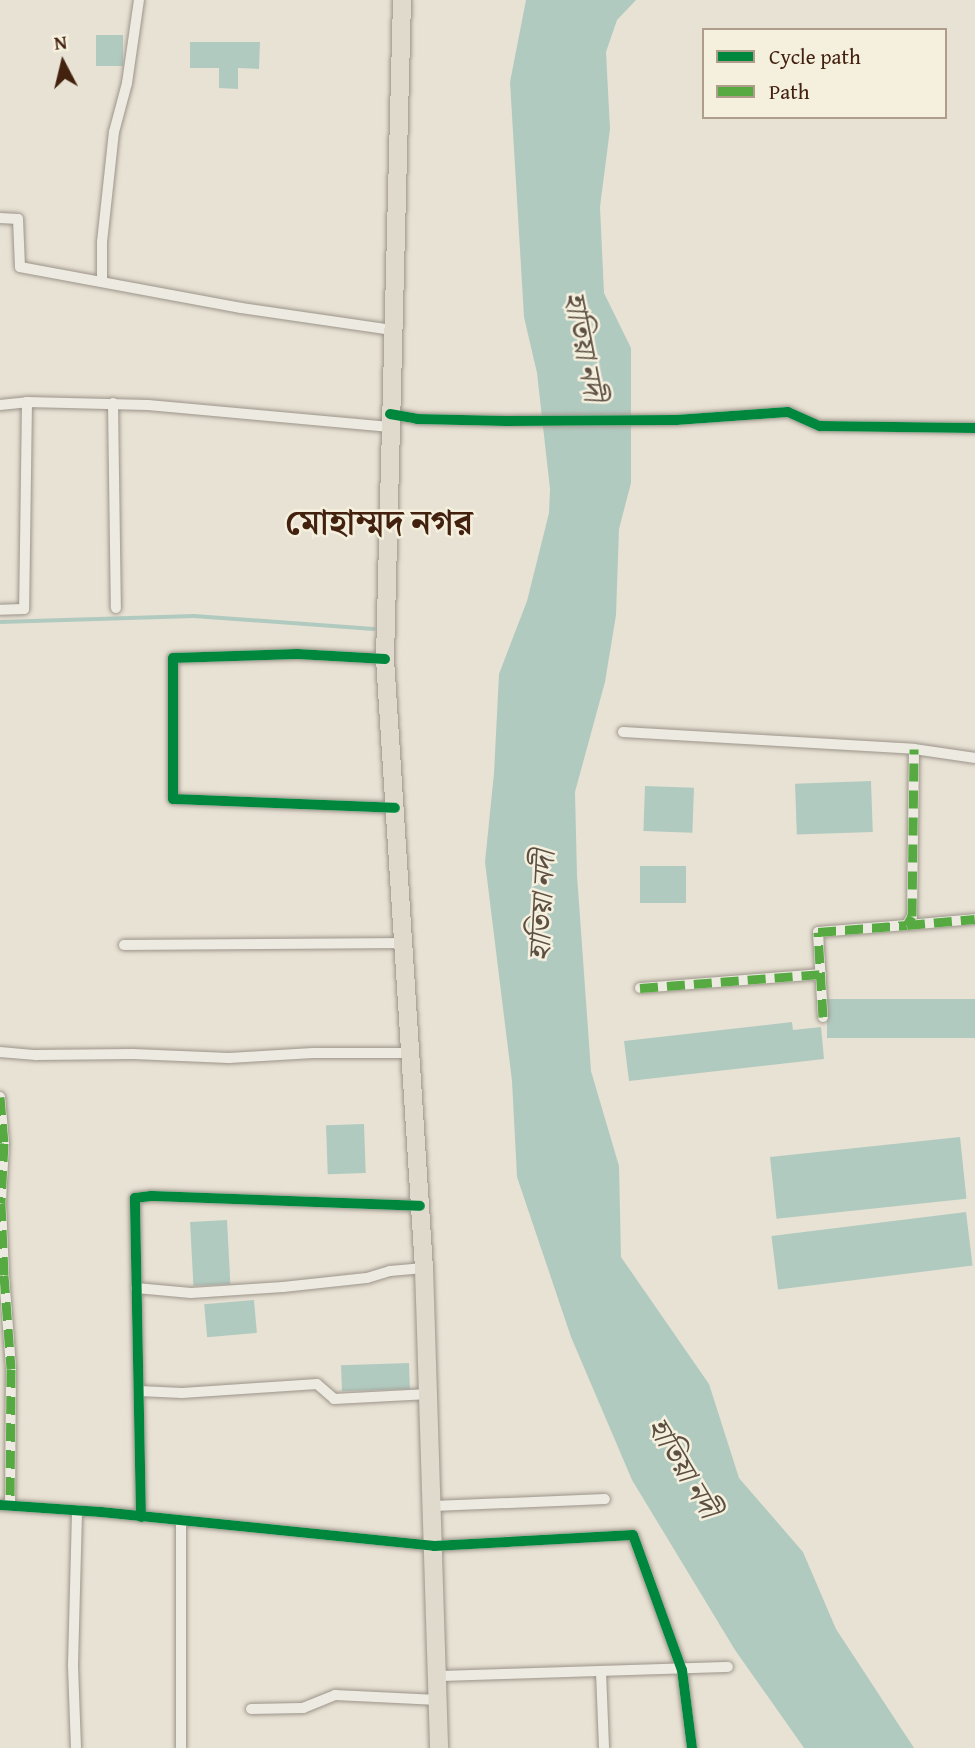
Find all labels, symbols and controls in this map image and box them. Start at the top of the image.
text: N [52,27,68,57]
north arrow [28,28,98,98]
legend [702,28,947,119]
text: Cycle path [769,41,861,72]
text: Path [769,76,809,107]
water label: হাতিয়া নদী [557,288,613,404]
district label: মোহাম্মদ নগর [285,501,473,543]
water label: হাতিয়া নদী [520,850,562,962]
water label: হাতিয়া নদী [640,1410,728,1524]

